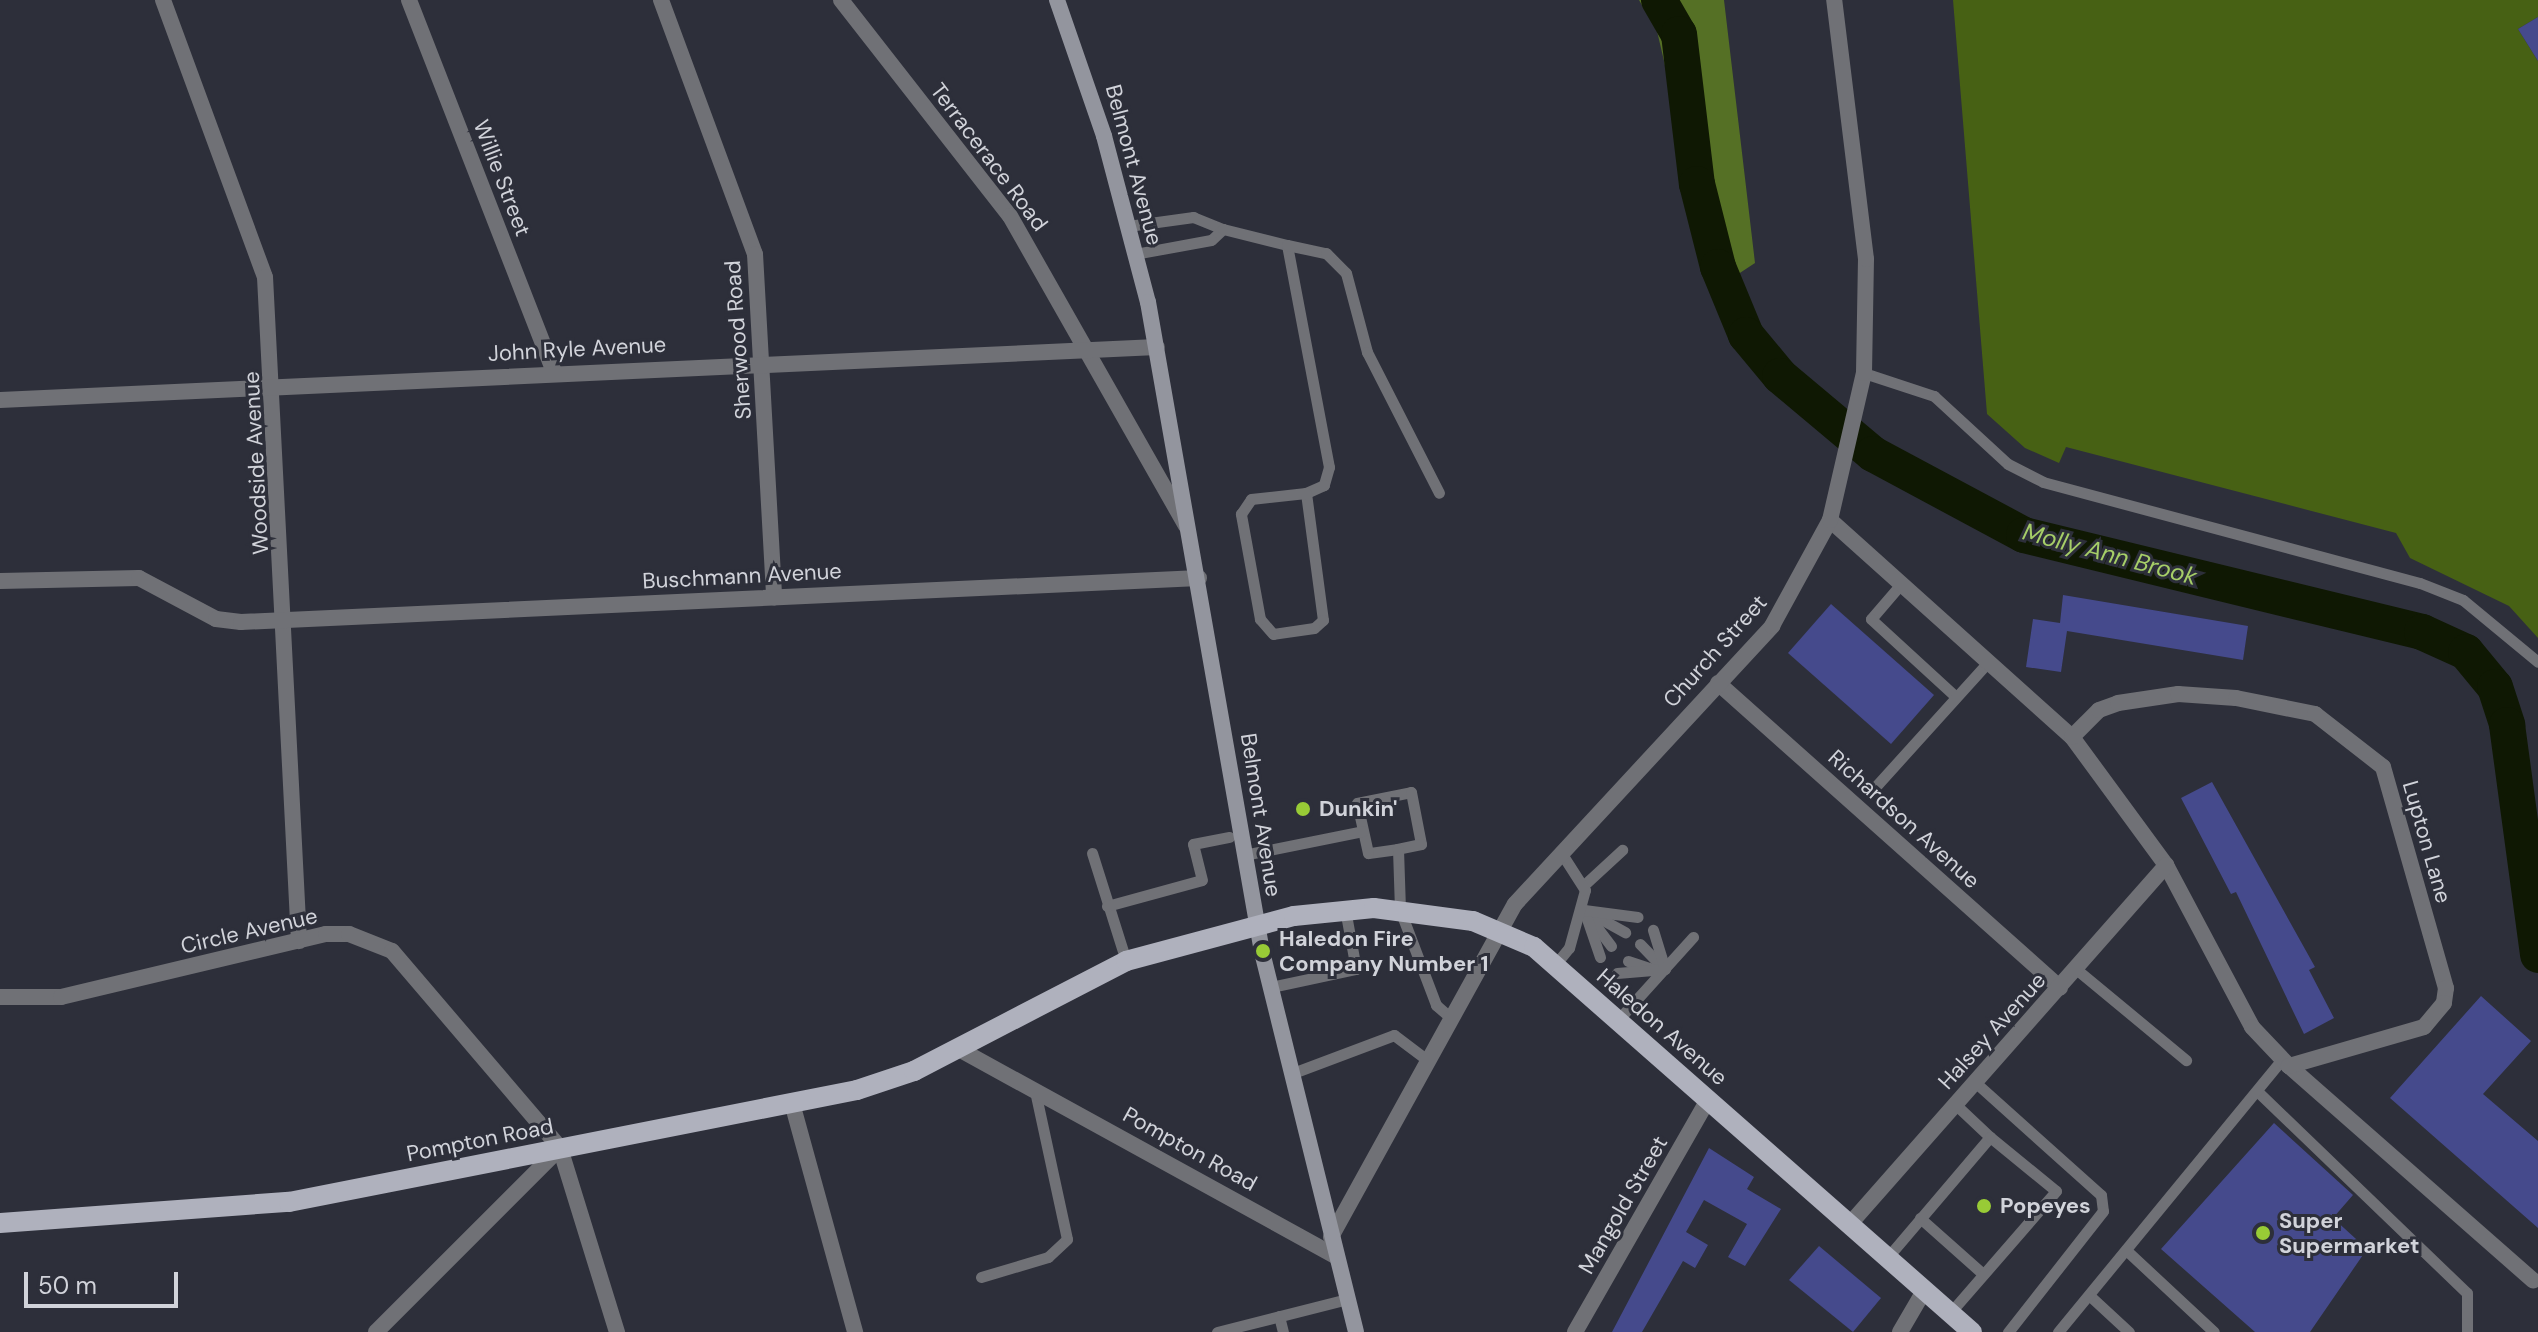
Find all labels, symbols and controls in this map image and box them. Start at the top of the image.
street label: Terracerace Road [925,78,1053,236]
street label: Belmont Avenue [1100,82,1168,248]
street label: Willie Street [468,116,536,240]
street label: Sherwood Road [719,260,757,420]
street label: John Ryle Avenue [487,331,667,367]
street label: Woodside Avenue [238,371,274,555]
water label: Molly Ann Brook [2020,517,2200,591]
street label: Buschmann Avenue [642,558,842,594]
street label: Church Street [1658,589,1772,713]
street label: Belmont Avenue [1235,731,1287,899]
street label: Richardson Avenue [1823,744,1985,894]
street label: Lupton Lane [2397,778,2457,906]
place label: Dunkin' [1319,796,1397,822]
marker: Dunkin' [1294,800,1312,818]
street label: Circle Avenue [178,902,320,960]
place label: Haledon Fire Company Number 1 [1279,925,1488,976]
marker: Haledon Fire Company Number 1 [1254,942,1272,960]
street label: Haledon Avenue [1591,963,1733,1091]
street label: Halsey Avenue [1933,967,2051,1095]
street label: Pompton Road [1118,1101,1262,1197]
street label: Pompton Road [404,1113,556,1167]
street label: Mangold Street [1573,1131,1673,1279]
place label: Popeyes [2000,1193,2091,1219]
marker: Popeyes [1975,1197,1993,1215]
place label: Super Supermarket [2279,1207,2419,1258]
marker: Super Supermarket [2254,1224,2272,1242]
scale bar [28,1256,182,1306]
text: 50 m [38,1270,97,1301]

